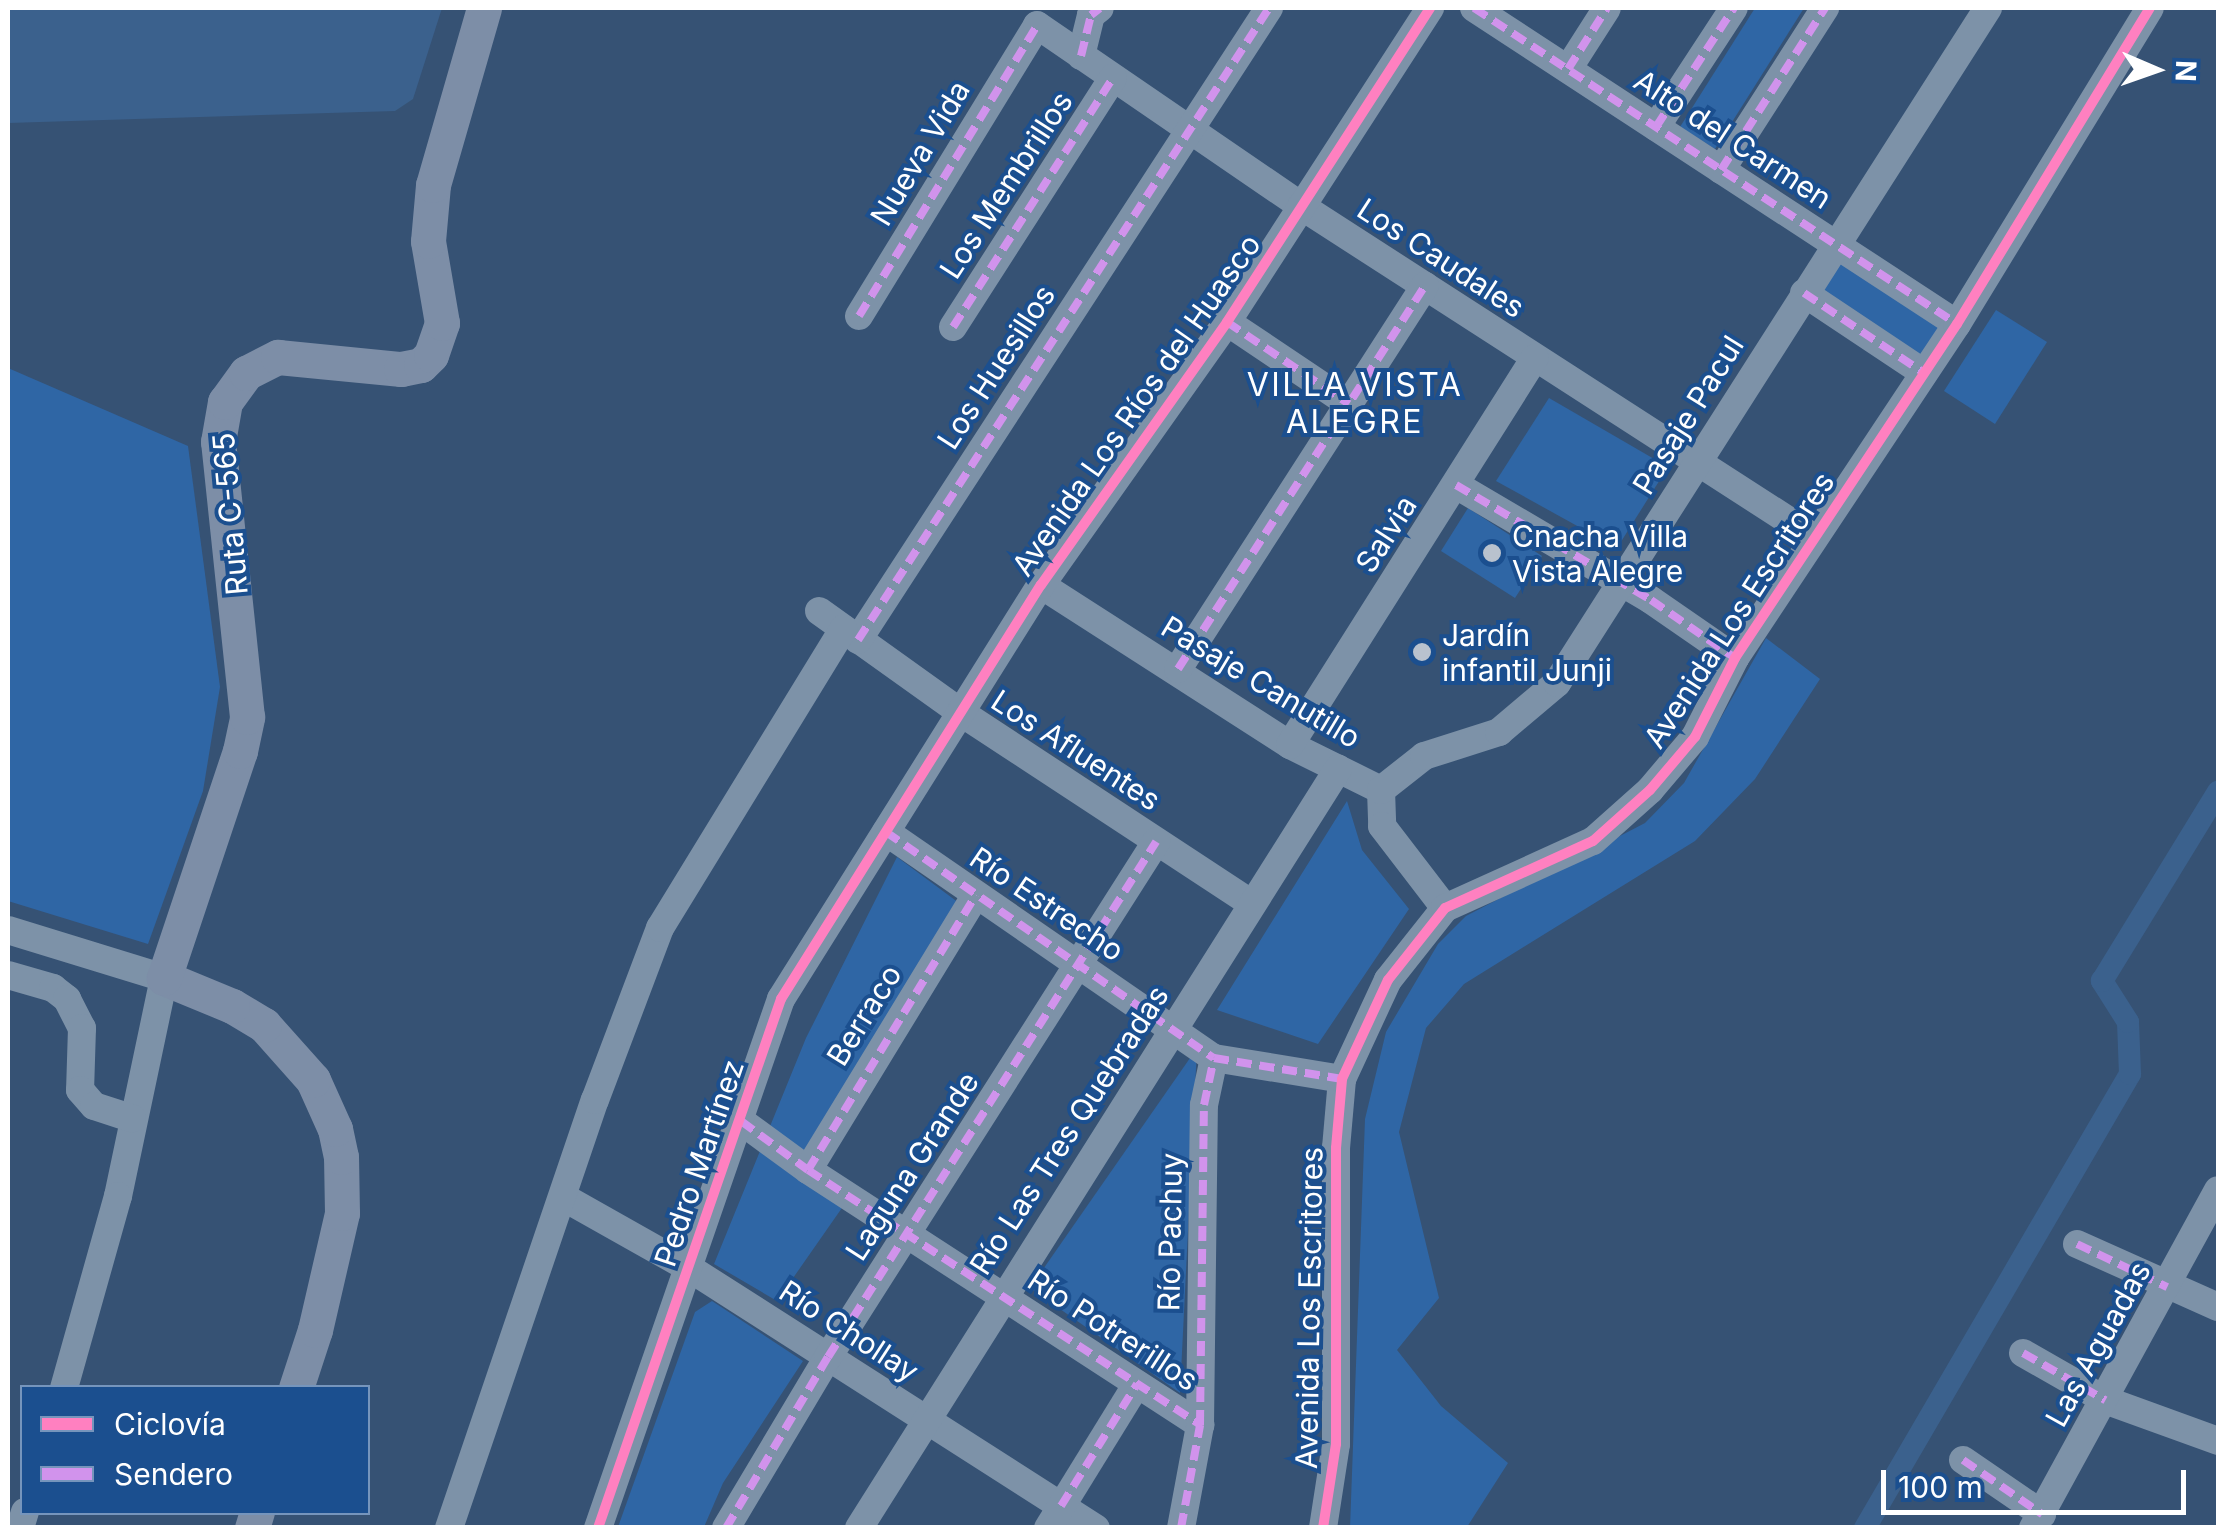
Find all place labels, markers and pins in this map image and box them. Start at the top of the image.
place label: Cnacha Villa Vista Alegre [1512,518,1688,588]
marker: Cnacha Villa Vista Alegre [1481,542,1503,564]
place label: Jardín infantil Junji [1442,617,1612,688]
marker: Jardín infantil Junji [1411,641,1433,663]

